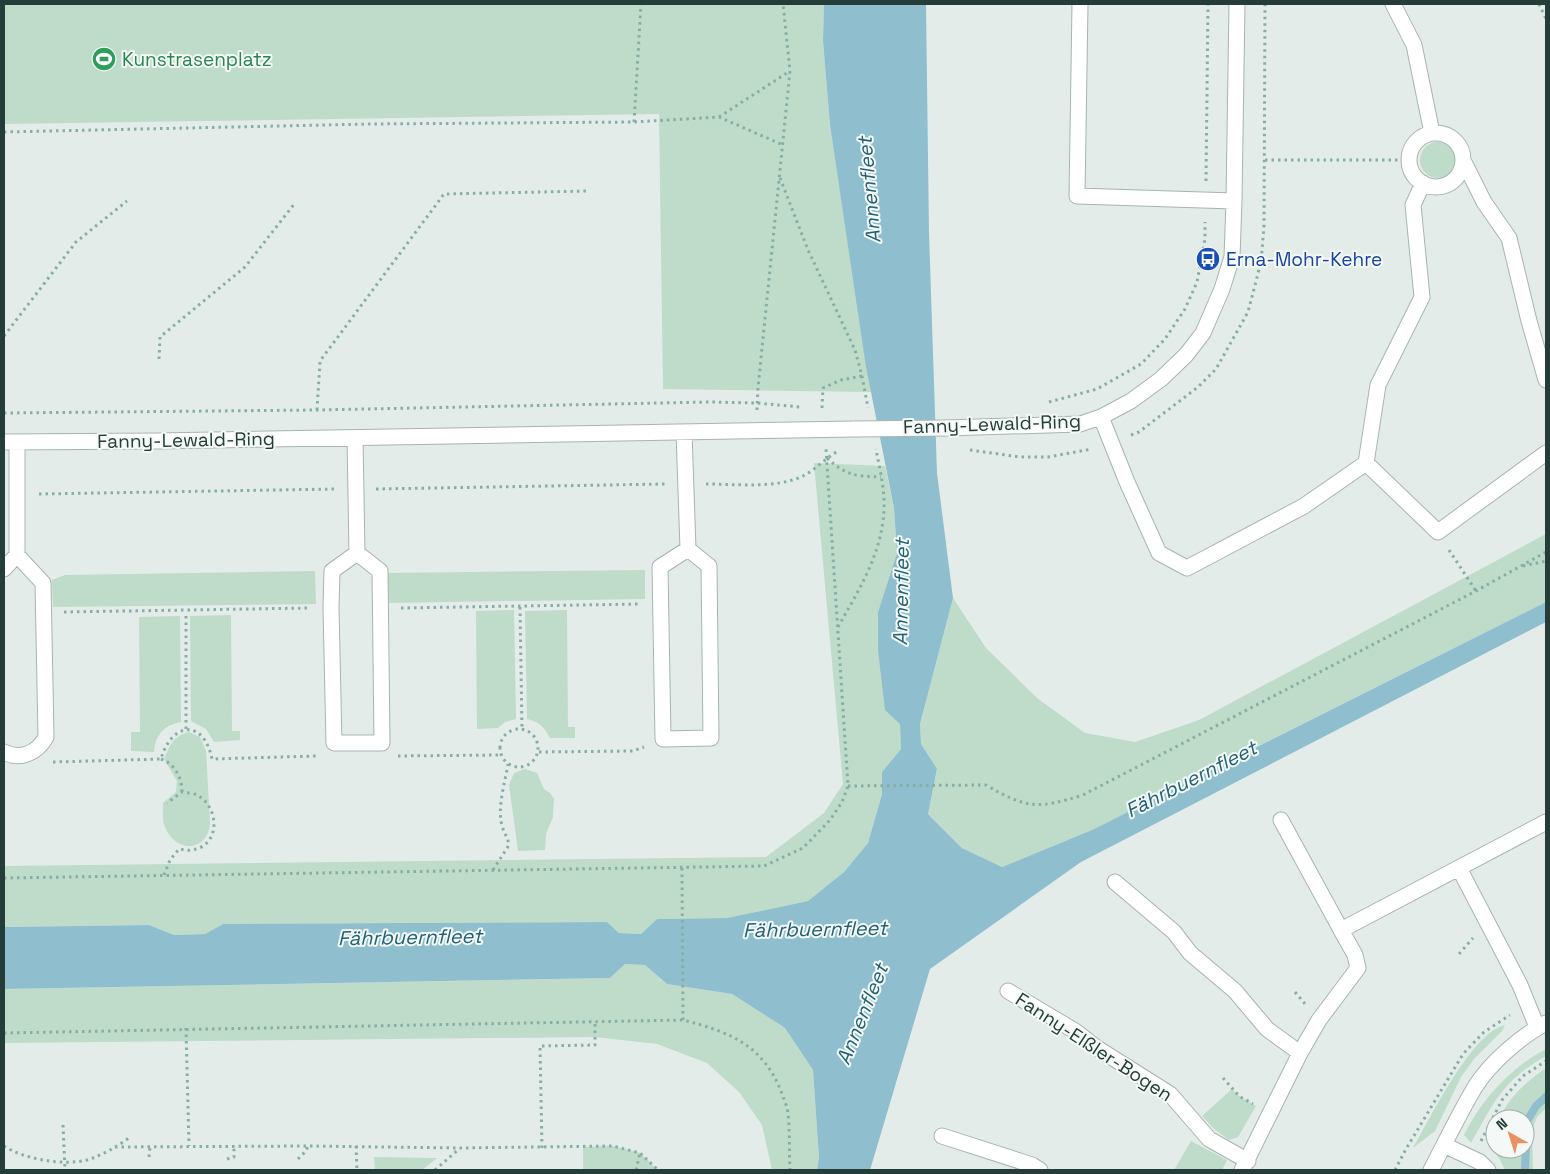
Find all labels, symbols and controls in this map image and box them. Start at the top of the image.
sports icon: Kunstrasenplatz [91,46,117,72]
place label: Kunstrasenplatz [122,47,272,72]
water label: Annenfleet [851,134,887,244]
bus stop icon: Erna-Mohr-Kehre [1195,246,1221,272]
place label: Erna-Mohr-Kehre [1226,247,1382,272]
street label: Fanny-Lewald-Ring [903,408,1081,440]
street label: Fanny-Lewald-Ring [97,426,275,454]
water label: Annenfleet [887,537,915,646]
water label: Fährbuernfleet [1121,734,1263,823]
water label: Fährbuernfleet [743,915,889,943]
water label: Fährbuernfleet [338,923,484,951]
water label: Annenfleet [830,958,895,1068]
street label: Fanny-Elßler-Bogen [1011,987,1177,1107]
north arrow [1485,1109,1535,1159]
text: N [1493,1114,1511,1134]

